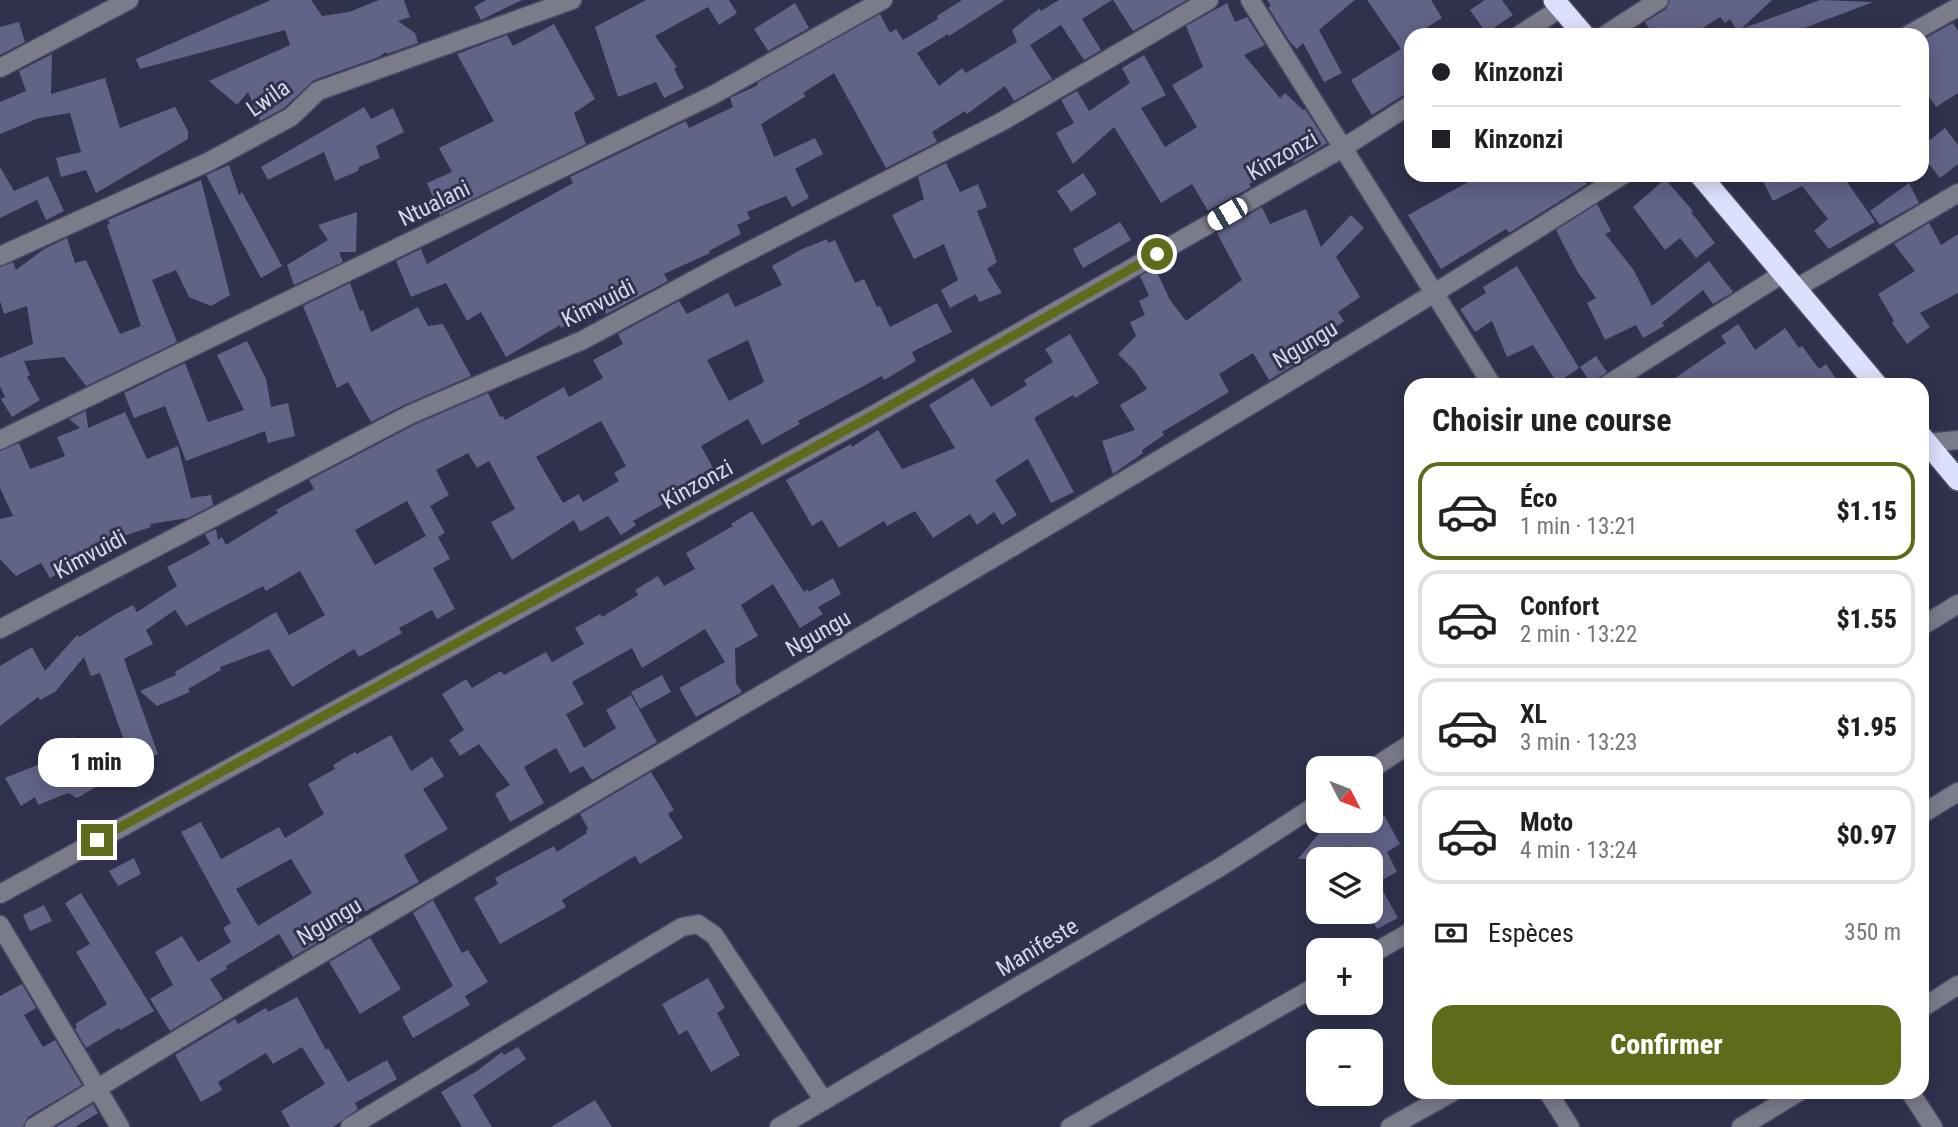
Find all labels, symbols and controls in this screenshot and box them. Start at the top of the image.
text: Kinzonzi [1474,57,1563,87]
street label: Lwila [242,74,295,123]
text: Kinzonzi [1474,124,1563,154]
street label: Kinzonzi [1242,125,1322,186]
street label: Ntualani [394,175,474,232]
car [1204,194,1251,234]
route start [1141,238,1173,270]
street label: Kimvuidi [557,274,639,333]
street label: Ngungu [1268,315,1342,374]
text: Choisir une course [1432,401,1672,439]
street label: Kinzonzi [657,454,737,515]
icon: car [1436,480,1499,543]
text: Éco [1520,483,1557,513]
text: $1.15 [1836,496,1897,526]
text: 1 min · 13:21 [1520,513,1637,540]
street label: Kimvuidi [49,524,131,585]
icon: car [1436,588,1499,651]
text: Confort [1520,591,1599,621]
street label: Ngungu [781,604,855,663]
text: $1.55 [1836,604,1897,634]
text: 2 min · 13:22 [1520,621,1637,648]
icon: car [1436,696,1499,759]
text: XL [1520,699,1547,729]
text: $1.95 [1836,712,1897,742]
text: 3 min · 13:23 [1520,729,1637,756]
callout: 1 min [39,738,155,788]
text: 1 min [70,749,122,776]
north arrow [1306,756,1382,833]
map controls [1306,756,1383,1106]
icon: car [1436,804,1499,867]
text: Moto [1520,807,1573,837]
text: $0.97 [1836,820,1897,850]
route end [81,824,113,856]
text: 4 min · 13:24 [1520,837,1637,864]
button: layers [1306,847,1383,924]
street label: Ngungu [292,892,366,951]
street label: Manifeste [991,913,1083,982]
icon: cash [1432,914,1470,952]
text: Espèces [1488,918,1574,948]
text: 350 m [1844,919,1901,946]
button: + [1306,938,1383,1015]
button: Confirmer [1432,1005,1901,1085]
button: − [1306,1029,1383,1106]

